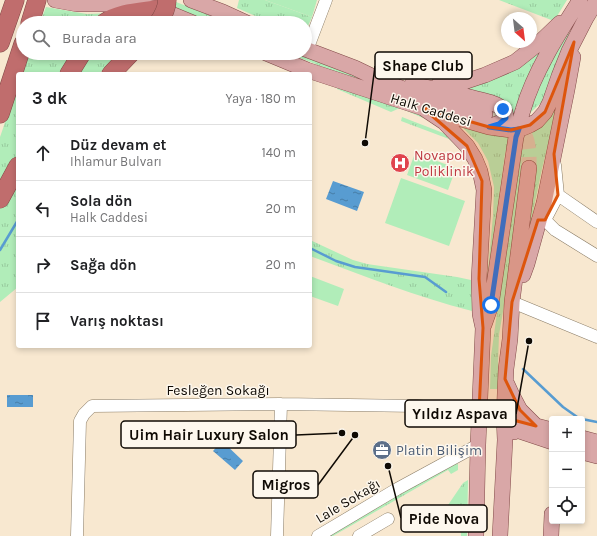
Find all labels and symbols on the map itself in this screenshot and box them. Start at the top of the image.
north arrow [501,12,537,48]
callout: Shape Club [375,52,472,79]
text: Shape Club [382,57,464,75]
street label: Halk Caddesi [388,90,474,130]
route end [494,100,512,118]
place label: Novapol Poliklinik [414,147,474,180]
hospital icon: Novapol Poliklinik [389,152,411,174]
route start [482,296,500,314]
street label: Fesleğen Sokağı [166,382,270,399]
callout: Yıldız Aspava [405,400,516,427]
text: Yıldız Aspava [412,405,508,423]
callout: Uim Hair Luxury Salon [121,421,296,448]
text: Uim Hair Luxury Salon [129,426,289,444]
office icon: Platin Bilişim [371,439,393,461]
place label: Platin Bilişim [396,442,482,459]
callout: Migros [253,471,318,498]
street label: Lale Sokağı [313,475,383,527]
text: Migros [261,476,311,494]
callout: Pide Nova [401,505,487,532]
text: Pide Nova [409,510,479,528]

